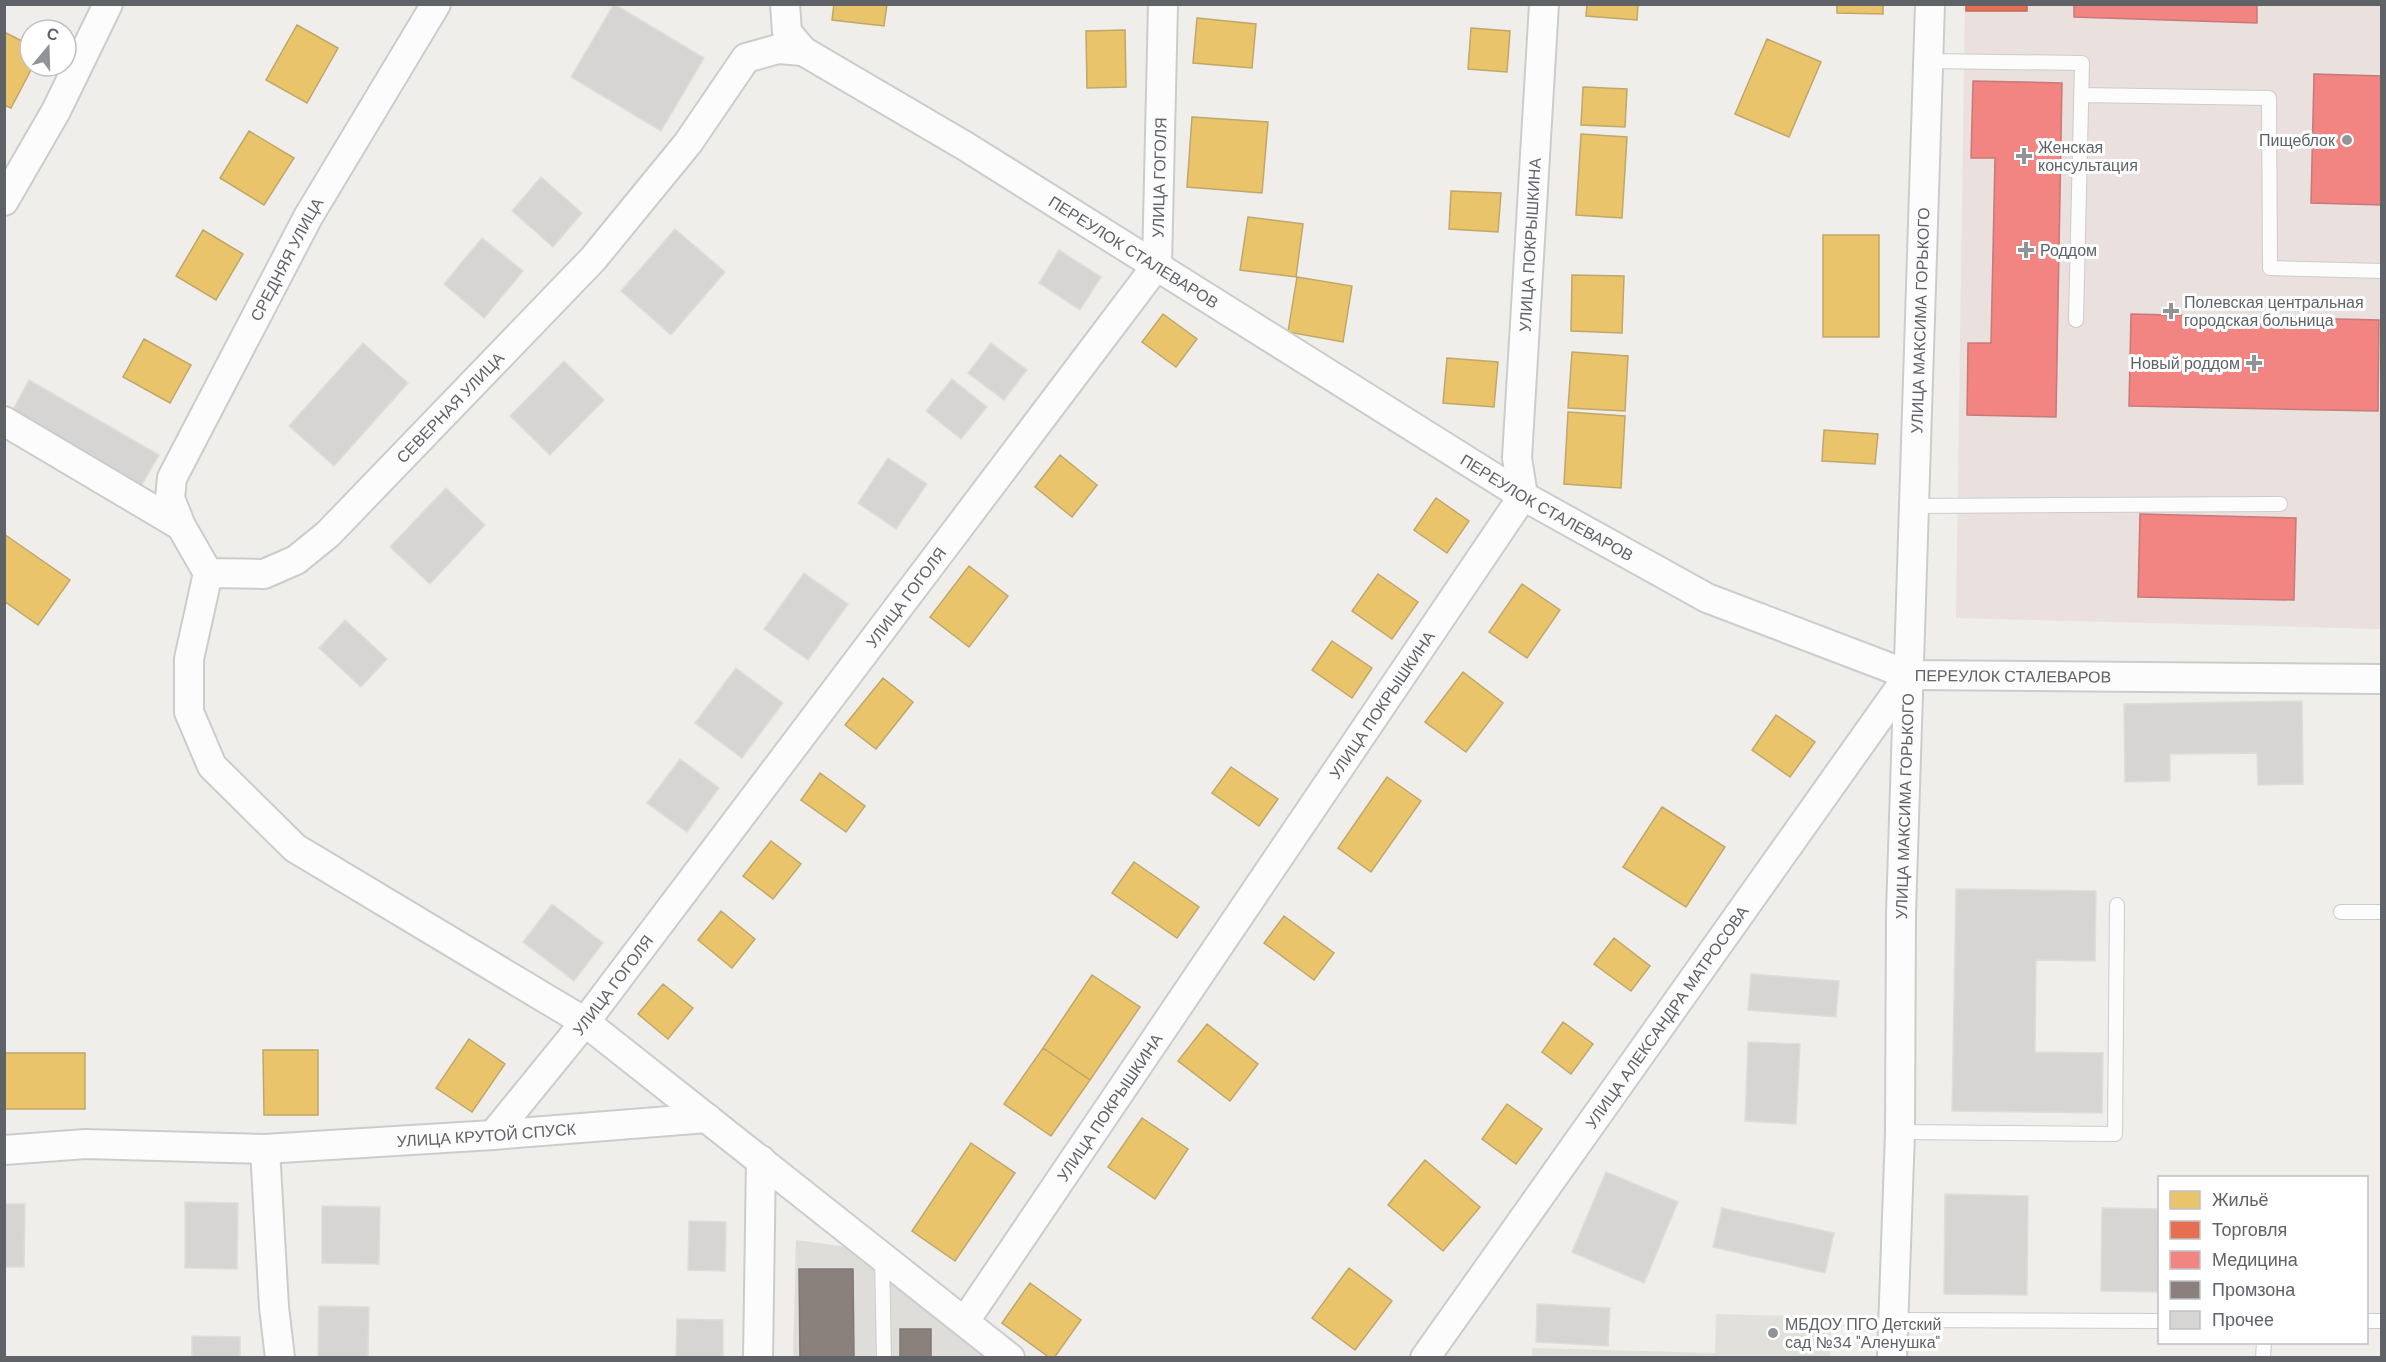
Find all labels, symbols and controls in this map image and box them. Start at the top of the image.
north arrow [18,18,78,78]
text: С [44,22,62,46]
street label: УЛИЦА ГОГОЛЯ [1147,117,1171,238]
place label: Пищеблок [2259,130,2336,151]
marker: Пищеблок [2340,133,2354,147]
place label: Женская консультация [2038,137,2138,176]
marker: Женская консультация [2015,147,2033,165]
street label: УЛИЦА ПОКРЫШКИНА [1514,157,1545,332]
street label: ПЕРЕУЛОК СТАЛЕВАРОВ [1045,191,1223,313]
street label: СРЕДНЯЯ УЛИЦА [245,193,328,325]
street label: УЛИЦА МАКСИМА ГОРЬКОГО [1906,207,1934,434]
place label: Роддом [2040,240,2097,261]
marker: Роддом [2017,241,2035,259]
place label: Полевская центральная городская больница [2184,292,2364,331]
marker: Полевская центральная городская больница [2162,302,2180,320]
street label: СЕВЕРНАЯ УЛИЦА [392,347,509,467]
place label: Новый роддом [2130,353,2240,374]
marker: Новый роддом [2245,354,2263,372]
street label: ПЕРЕУЛОК СТАЛЕВАРОВ [1457,449,1637,566]
street label: УЛИЦА ГОГОЛЯ [861,543,951,652]
street label: УЛИЦА ПОКРЫШКИНА [1324,626,1440,783]
street label: ПЕРЕУЛОК СТАЛЕВАРОВ [1915,665,2111,687]
street label: УЛИЦА МАКСИМА ГОРЬКОГО [1890,693,1919,919]
street label: УЛИЦА АЛЕКСАНДРА МАТРОСОВА [1581,901,1753,1133]
street label: УЛИЦА ГОГОЛЯ [568,931,658,1040]
street label: УЛИЦА ПОКРЫШКИНА [1052,1029,1167,1185]
street label: УЛИЦА КРУТОЙ СПУСК [396,1118,577,1151]
legend [2158,1176,2368,1344]
text: Жильё [2212,1188,2269,1212]
text: Торговля [2212,1218,2287,1242]
text: Медицина [2212,1248,2299,1272]
text: Промзона [2212,1278,2296,1302]
text: Прочее [2212,1308,2274,1332]
place label: МБДОУ ПГО Детский сад №34 "Аленушка" [1785,1314,1941,1353]
marker: МБДОУ ПГО Детский сад №34 "Аленушка" [1766,1326,1780,1340]

